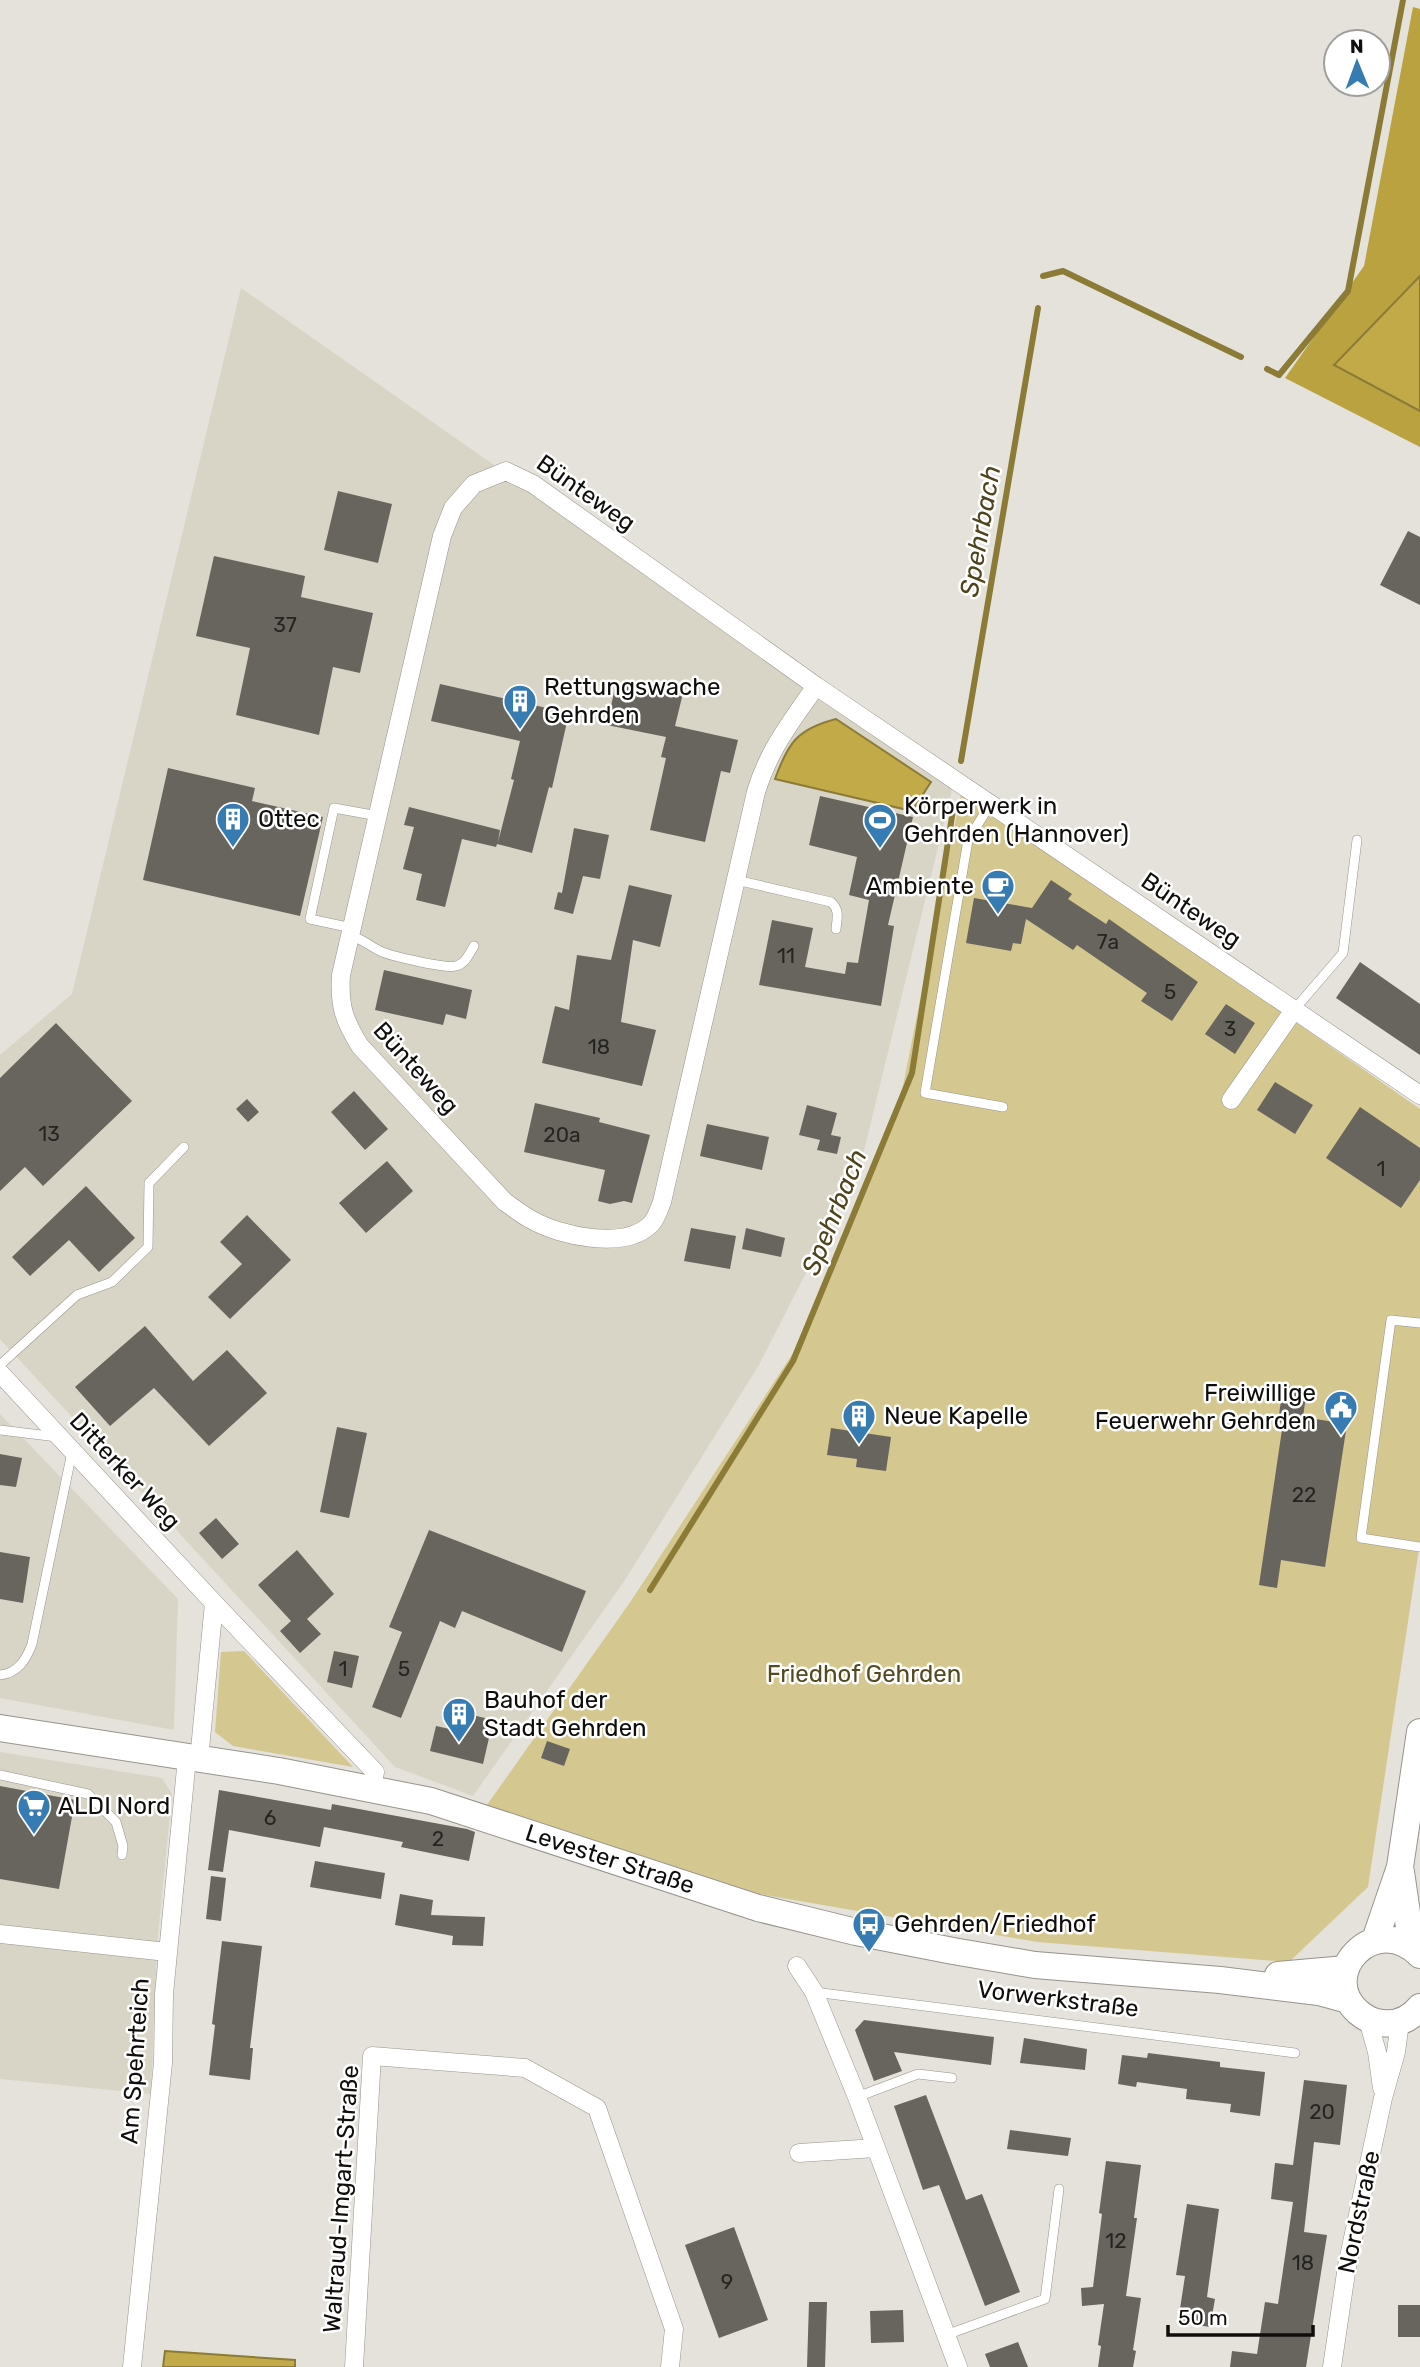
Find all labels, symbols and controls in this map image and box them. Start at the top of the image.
north arrow [1322,28,1392,98]
text: N [1350,35,1364,58]
street label: Bünteweg [531,449,641,537]
water label: Spehrbach [954,463,1007,599]
house number: 37 [273,612,297,637]
place label: Rettungswache Gehrden [544,673,720,729]
building icon: Rettungswache Gehrden [501,682,539,731]
place label: Körperwerk in Gehrden (Hannover) [904,792,1129,848]
building icon: Ottec [214,800,252,849]
sports icon: Körperwerk in Gehrden (Hannover) [861,801,899,850]
place label: Ottec [258,805,320,833]
cafe icon: Ambiente [979,867,1017,916]
street label: Bünteweg [1136,867,1246,953]
place label: Ambiente [866,872,974,900]
house number: 7a [1097,929,1119,954]
house number: 11 [777,943,795,968]
house number: 5 [1164,979,1176,1004]
street label: Bünteweg [367,1016,465,1120]
house number: 3 [1224,1016,1236,1041]
house number: 18 [588,1034,610,1059]
house number: 13 [38,1121,60,1146]
house number: 20a [543,1122,581,1147]
water label: Spehrbach [795,1145,874,1280]
house number: 1 [1377,1156,1386,1181]
place label: Freiwillige Feuerwehr Gehrden [1095,1379,1316,1435]
public building icon: Freiwillige Feuerwehr Gehrden [1322,1388,1360,1437]
building icon: Neue Kapelle [840,1397,878,1446]
place label: Neue Kapelle [884,1402,1028,1430]
street label: Ditterker Weg [64,1407,186,1535]
house number: 22 [1292,1482,1316,1507]
house number: 1 [339,1656,348,1681]
house number: 5 [398,1656,410,1681]
park label: Friedhof Gehrden [767,1660,961,1688]
place label: Bauhof der Stadt Gehrden [484,1686,647,1742]
building icon: Bauhof der Stadt Gehrden [440,1695,478,1744]
supermarket icon: ALDI Nord [15,1787,53,1836]
place label: ALDI Nord [58,1792,170,1820]
house number: 6 [264,1805,276,1830]
street label: Levester Straße [522,1818,698,1900]
house number: 2 [432,1826,444,1851]
bus stop icon: Gehrden/Friedhof [850,1905,888,1954]
place label: Gehrden/Friedhof [894,1910,1096,1938]
street label: Vorwerkstraße [976,1975,1140,2023]
street label: Am Spehrteich [115,1977,155,2145]
street label: Waltraud-Imgart-Straße [318,2064,364,2334]
house number: 20 [1309,2099,1335,2124]
street label: Nordstraße [1332,2148,1386,2276]
house number: 12 [1105,2228,1127,2253]
house number: 18 [1292,2250,1314,2275]
house number: 9 [721,2269,733,2294]
scale bar [1168,2294,1313,2338]
text: 50 m [1178,2305,1228,2330]

